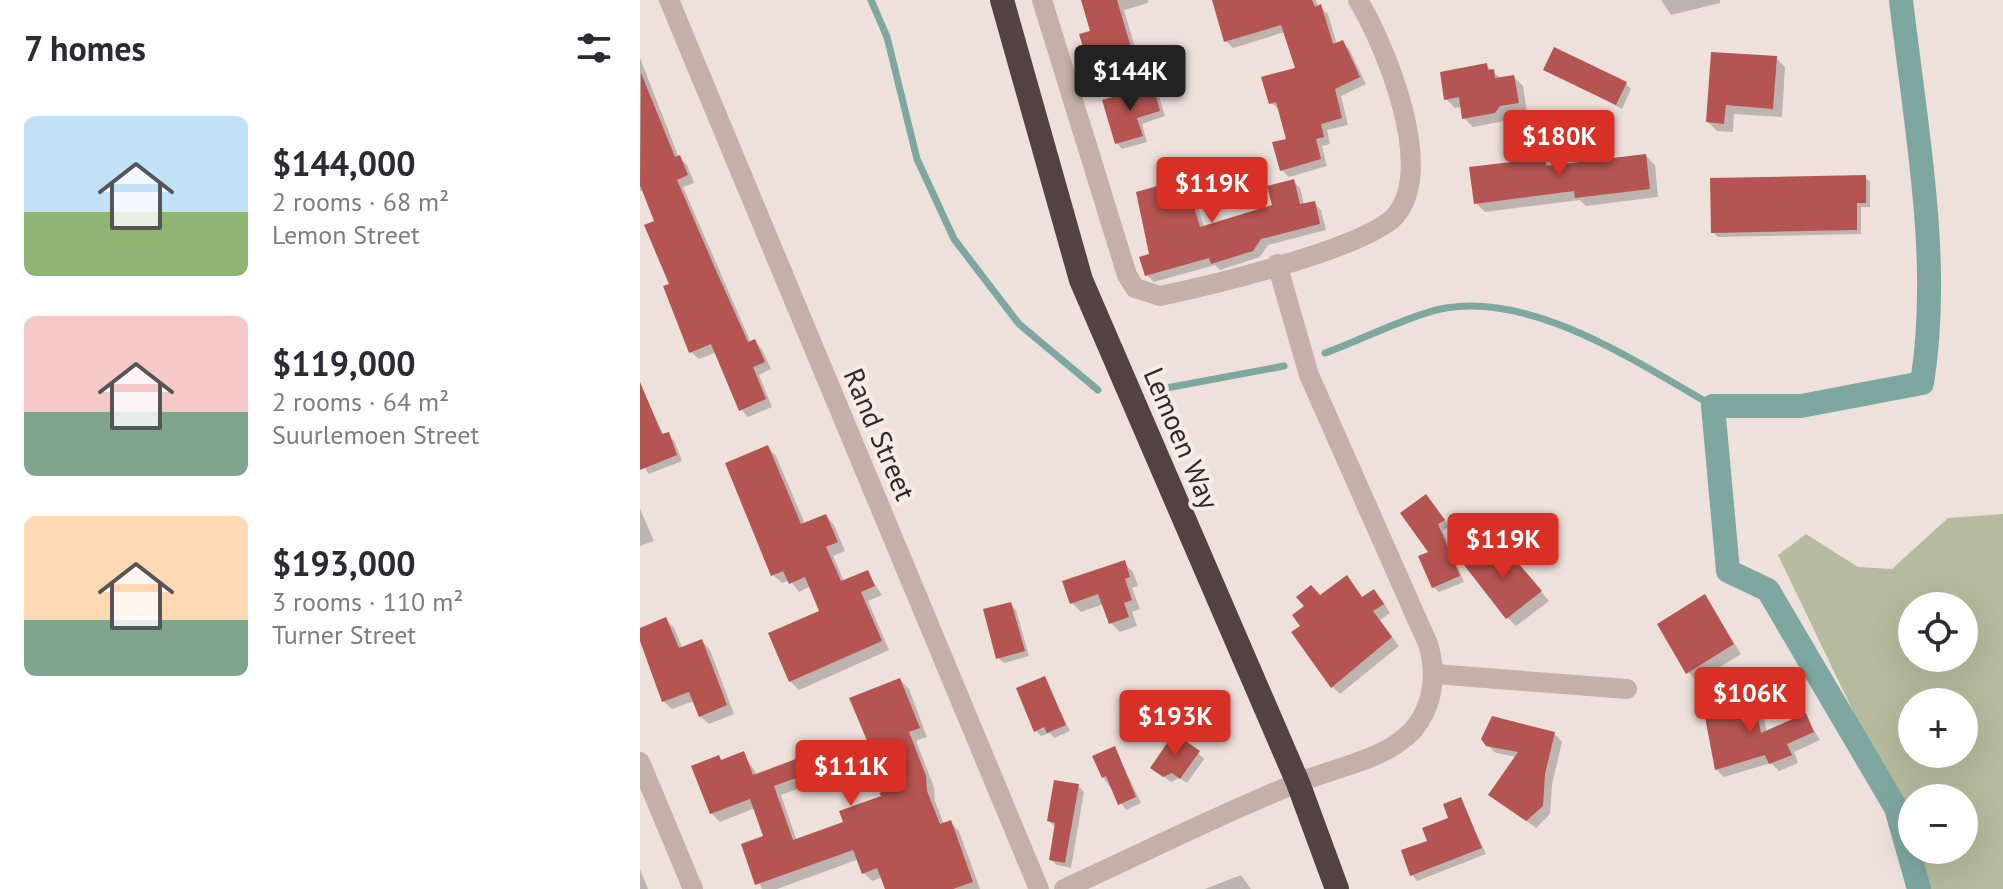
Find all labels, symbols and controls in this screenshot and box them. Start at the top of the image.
text: 7 homes [24,26,146,70]
icon: filters [572,26,616,70]
pin: $144K [1074,45,1186,113]
text: $144K [1092,54,1168,87]
pin: $180K [1503,110,1615,178]
text: $180K [1521,119,1597,152]
text: $144,000 [272,141,416,185]
icon: home [88,148,184,244]
pin: $119K [1156,157,1268,225]
text: $119K [1174,166,1250,199]
text: 2 rooms · 68 m² [272,185,449,218]
text: Lemon Street [272,218,420,251]
text: $119,000 [272,341,416,385]
icon: home [88,348,184,444]
street label: Lemoen Way [1136,362,1228,514]
street label: Rand Street [836,363,925,506]
text: 2 rooms · 64 m² [272,385,449,418]
text: Suurlemoen Street [272,418,479,451]
pin: $119K [1447,513,1559,581]
text: $119K [1465,522,1541,555]
text: $193,000 [272,541,416,585]
icon: home [88,548,184,644]
text: 3 rooms · 110 m² [272,585,464,618]
map controls [1898,592,1978,864]
button: locate [1898,592,1978,672]
text: Turner Street [272,618,416,651]
pin: $106K [1694,667,1806,735]
text: $106K [1712,676,1788,709]
button: + [1898,688,1978,768]
pin: $193K [1119,690,1231,758]
text: $193K [1137,699,1213,732]
pin: $111K [795,740,907,808]
text: $111K [813,749,889,782]
button: − [1898,784,1978,864]

